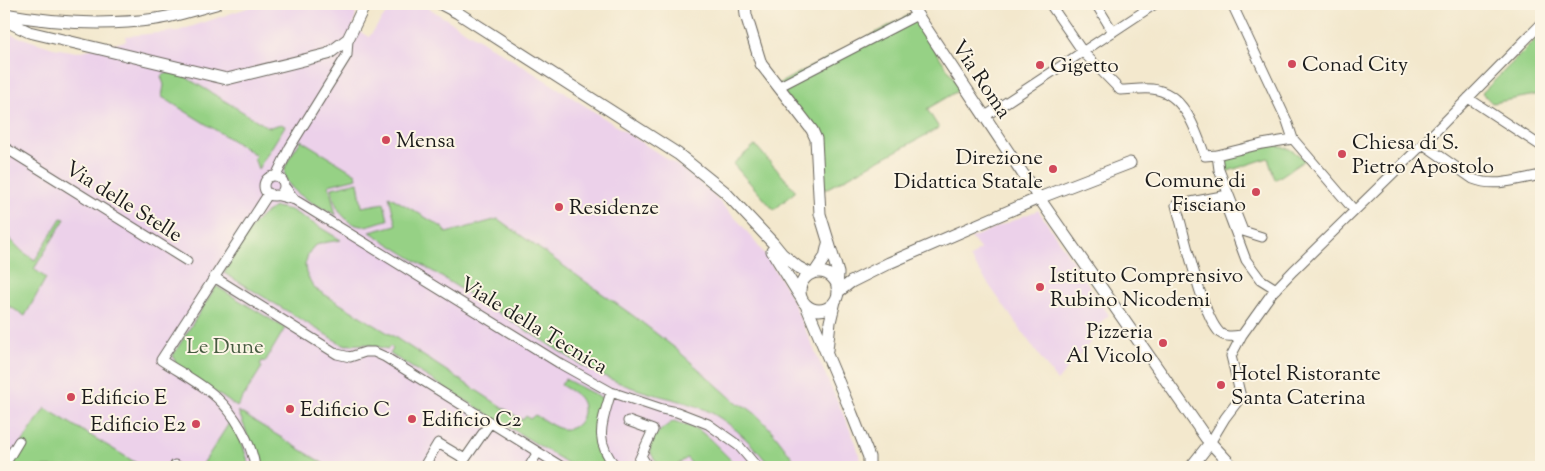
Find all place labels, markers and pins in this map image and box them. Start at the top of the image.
place label: Conad City [1302,51,1409,81]
place label: Gigetto [1050,52,1119,82]
marker: Conad City [1286,58,1298,70]
marker: Gigetto [1034,59,1046,71]
place label: Mensa [396,127,455,157]
place label: Chiesa di S. Pietro Apostolo [1352,129,1494,183]
marker: Mensa [380,134,392,146]
place label: Direzione Didattica Statale [894,144,1043,198]
marker: Chiesa di S. Pietro Apostolo [1336,148,1348,160]
marker: Direzione Didattica Statale [1047,163,1059,175]
place label: Comune di Fisciano [1145,167,1246,221]
marker: Comune di Fisciano [1250,186,1262,198]
place label: Residenze [569,194,659,224]
marker: Residenze [553,201,565,213]
place label: Istituto Comprensivo Rubino Nicodemi [1050,262,1243,316]
marker: Istituto Comprensivo Rubino Nicodemi [1034,281,1046,293]
place label: Pizzeria Al Vicolo [1066,318,1153,372]
marker: Pizzeria Al Vicolo [1157,337,1169,349]
place label: Hotel Ristorante Santa Caterina [1231,360,1381,414]
marker: Hotel Ristorante Santa Caterina [1215,379,1227,391]
place label: Edificio E [81,384,167,414]
marker: Edificio E [65,391,77,403]
place label: Edificio C [300,396,390,426]
marker: Edificio C [284,403,296,415]
place label: Edificio C2 [422,406,522,436]
place label: Edificio E2 [90,411,186,441]
marker: Edificio C2 [406,413,418,425]
marker: Edificio E2 [190,418,202,430]

